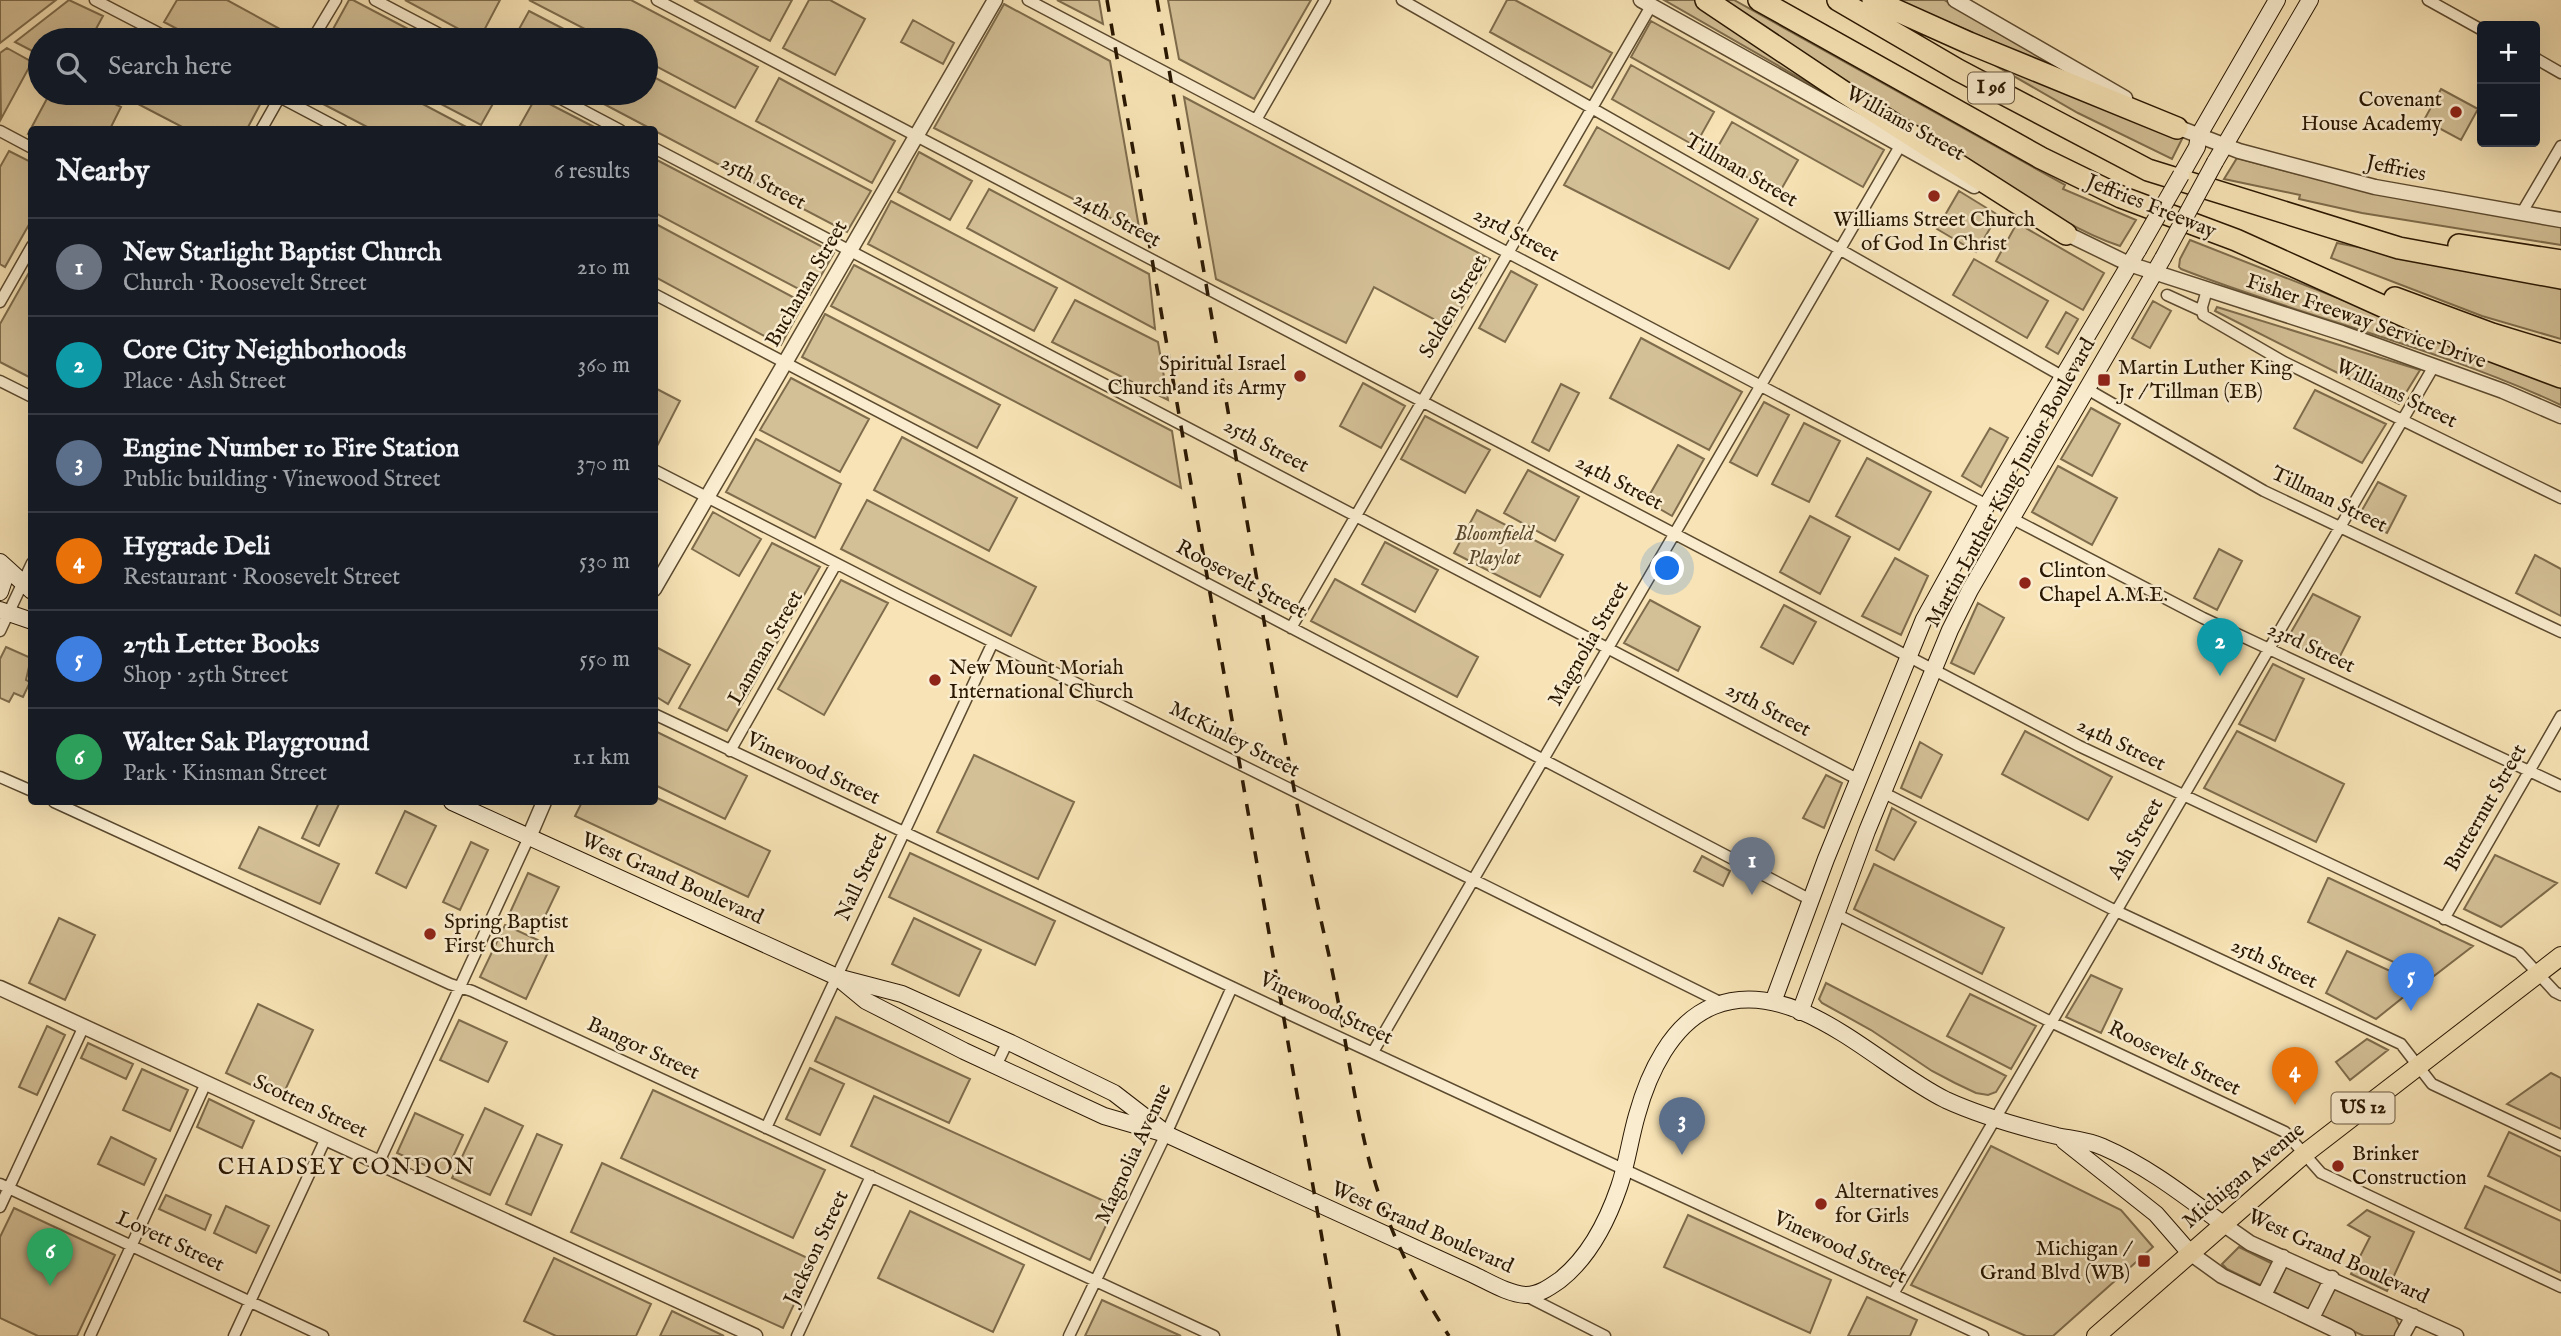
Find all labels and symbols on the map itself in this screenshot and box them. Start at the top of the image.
road number: I 96 [1968,72,2014,104]
street label: Williams Street [1841,80,1969,168]
place label: Covenant House Academy [2301,87,2443,138]
marker: Covenant House Academy [2448,104,2464,120]
street label: Tillman Street [1680,128,1802,214]
street label: 25th Street [716,149,810,217]
street label: Jeffries [2362,149,2428,188]
street label: Jeffries Freeway [2080,168,2221,246]
street label: 24th Street [1069,186,1165,254]
marker: Williams Street Church of God In Christ [1926,188,1942,204]
street label: 23rd Street [1468,201,1564,269]
place label: Williams Street Church of God In Christ [1833,207,2035,258]
street label: Buchanan Street [760,216,854,352]
street label: Selden Street [1414,251,1494,363]
street label: Fisher Freeway Service Drive [2242,268,2490,376]
street label: Martin Luther King Junior Boulevard [1920,333,2102,632]
place label: Spiritual Israel Church and its Army [1108,351,1287,402]
street label: Williams Street [2331,353,2461,435]
place label: Martin Luther King Jr / Tillman (EB) [2116,355,2293,406]
marker: Spiritual Israel Church and its Army [1292,368,1308,384]
marker: Martin Luther King Jr / Tillman (EB) [2096,372,2112,388]
street label: 25th Street [1219,412,1313,480]
street label: 24th Street [1571,449,1667,517]
street label: Tillman Street [2267,460,2391,540]
park label: Bloomfield Playlot [1454,521,1536,572]
street label: Roosevelt Street [1171,534,1311,626]
your location [1650,551,1684,585]
place label: Clinton Chapel A.M.E. [2039,558,2168,609]
marker: Clinton Chapel A.M.E. [2017,575,2033,591]
street label: Magnolia Street [1542,577,1636,711]
street label: Lanman Street [722,586,810,710]
street label: 23rd Street [2263,616,2359,680]
pin: 2 [2197,618,2243,676]
place label: New Mount Moriah International Church [949,655,1133,706]
marker: New Mount Moriah International Church [927,672,943,688]
street label: 25th Street [1721,676,1815,744]
street label: McKinley Street [1164,696,1304,784]
street label: 24th Street [2072,712,2170,778]
street label: Vinewood Street [741,726,884,812]
street label: Butternut Street [2439,740,2533,876]
street label: Ash Street [2101,793,2170,885]
street label: West Grand Boulevard [577,827,768,932]
street label: Nall Street [830,828,894,926]
pin: 1 [1729,837,1775,895]
place label: Spring Baptist First Church [444,909,568,960]
marker: Spring Baptist First Church [422,926,438,942]
street label: 25th Street [2226,932,2322,996]
pin: 5 [2388,953,2434,1011]
street label: Vinewood Street [1254,966,1397,1052]
street label: Bangor Street [582,1011,704,1087]
street label: Roosevelt Street [2103,1015,2245,1103]
pin: 4 [2272,1047,2318,1105]
street label: Scotten Street [249,1069,371,1145]
street label: Magnolia Avenue [1090,1079,1178,1229]
road number: US 12 [2332,1092,2394,1124]
pin: 3 [1659,1097,1705,1155]
street label: Michigan Avenue [2177,1117,2311,1235]
place label: Brinker Construction [2352,1141,2467,1192]
district label: CHADSEY CONDON [218,1153,476,1182]
marker: Brinker Construction [2330,1158,2346,1174]
street label: West Grand Boulevard [1327,1176,1518,1281]
place label: Alternatives for Girls [1834,1179,1939,1230]
street label: Jackson Street [778,1186,855,1312]
marker: Alternatives for Girls [1813,1196,1829,1212]
street label: West Grand Boulevard [2243,1203,2434,1311]
street label: Lovett Street [112,1205,228,1279]
street label: Vinewood Street [1768,1205,1911,1291]
pin: 6 [27,1228,73,1286]
place label: Michigan / Grand Blvd (WB) [1980,1236,2134,1287]
marker: Michigan / Grand Blvd (WB) [2136,1253,2152,1269]

